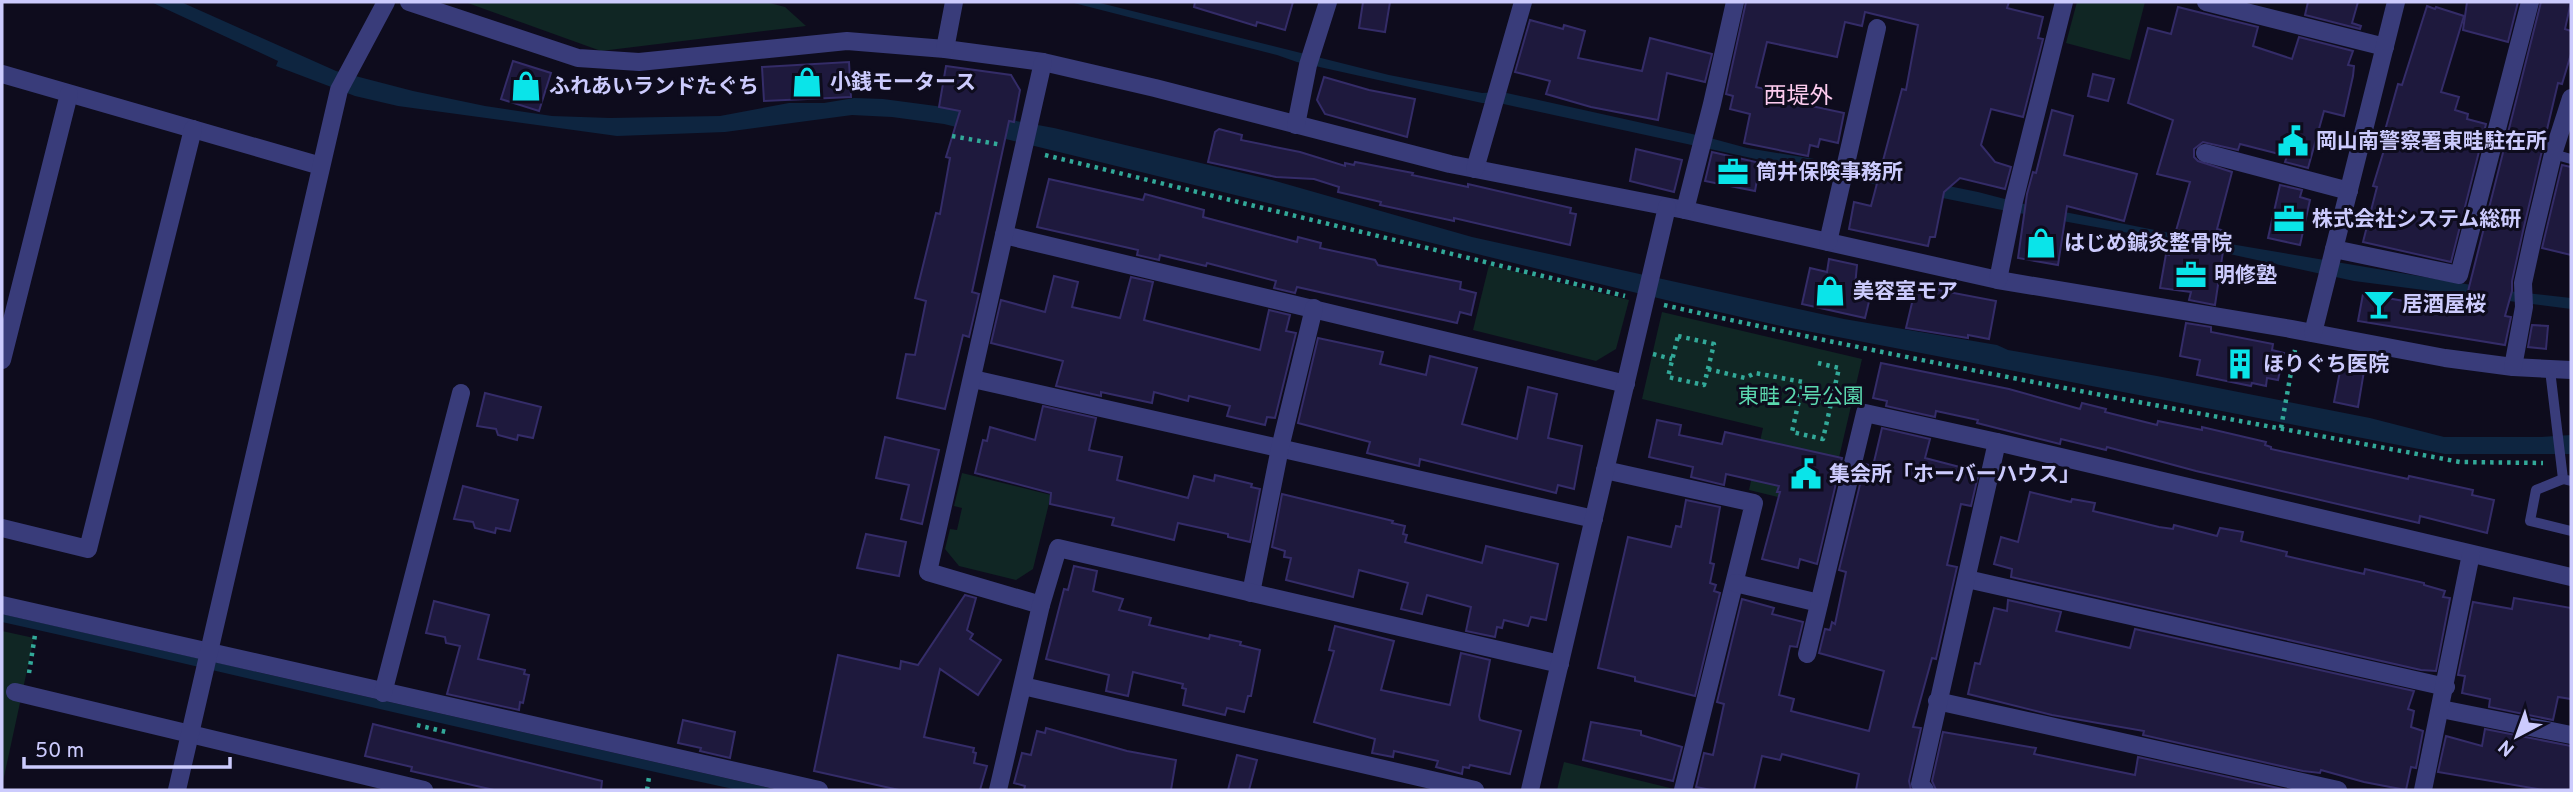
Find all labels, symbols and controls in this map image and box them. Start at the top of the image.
shop icon: 小銭モータース [790,65,824,99]
shop icon: ふれあいランドたぐち [509,69,543,103]
place label: 小銭モータース [830,70,976,97]
place label: ふれあいランドたぐち [549,74,759,101]
district label: 西堤外 [1764,83,1834,112]
public building icon: 岡山南警察署東畦駐在所 [2276,124,2310,158]
place label: 岡山南警察署東畦駐在所 [2316,129,2547,156]
office icon: 筒井保険事務所 [1716,155,1750,189]
place label: 筒井保険事務所 [1756,160,1903,187]
office icon: 株式会社システム総研 [2272,202,2306,236]
place label: 株式会社システム総研 [2312,207,2521,234]
shop icon: はじめ鍼灸整骨院 [2024,226,2058,260]
place label: はじめ鍼灸整骨院 [2064,231,2232,258]
office icon: 明修塾 [2174,258,2208,292]
place label: 明修塾 [2214,263,2277,290]
shop icon: 美容室モア [1813,274,1847,308]
place label: 美容室モア [1853,279,1958,306]
bar icon: 居酒屋桜 [2362,287,2396,321]
place label: 居酒屋桜 [2402,292,2486,319]
building icon: ほりぐち医院 [2223,347,2257,381]
place label: ほりぐち医院 [2263,352,2389,379]
park label: 東畦２号公園 [1738,384,1864,411]
public building icon: 集会所「ホーバーハウス」 [1789,457,1823,491]
place label: 集会所「ホーバーハウス」 [1829,462,2080,489]
north arrow [2482,701,2552,771]
scale bar [24,726,231,770]
text: N [2494,734,2520,761]
text: 50 m [35,738,84,765]

